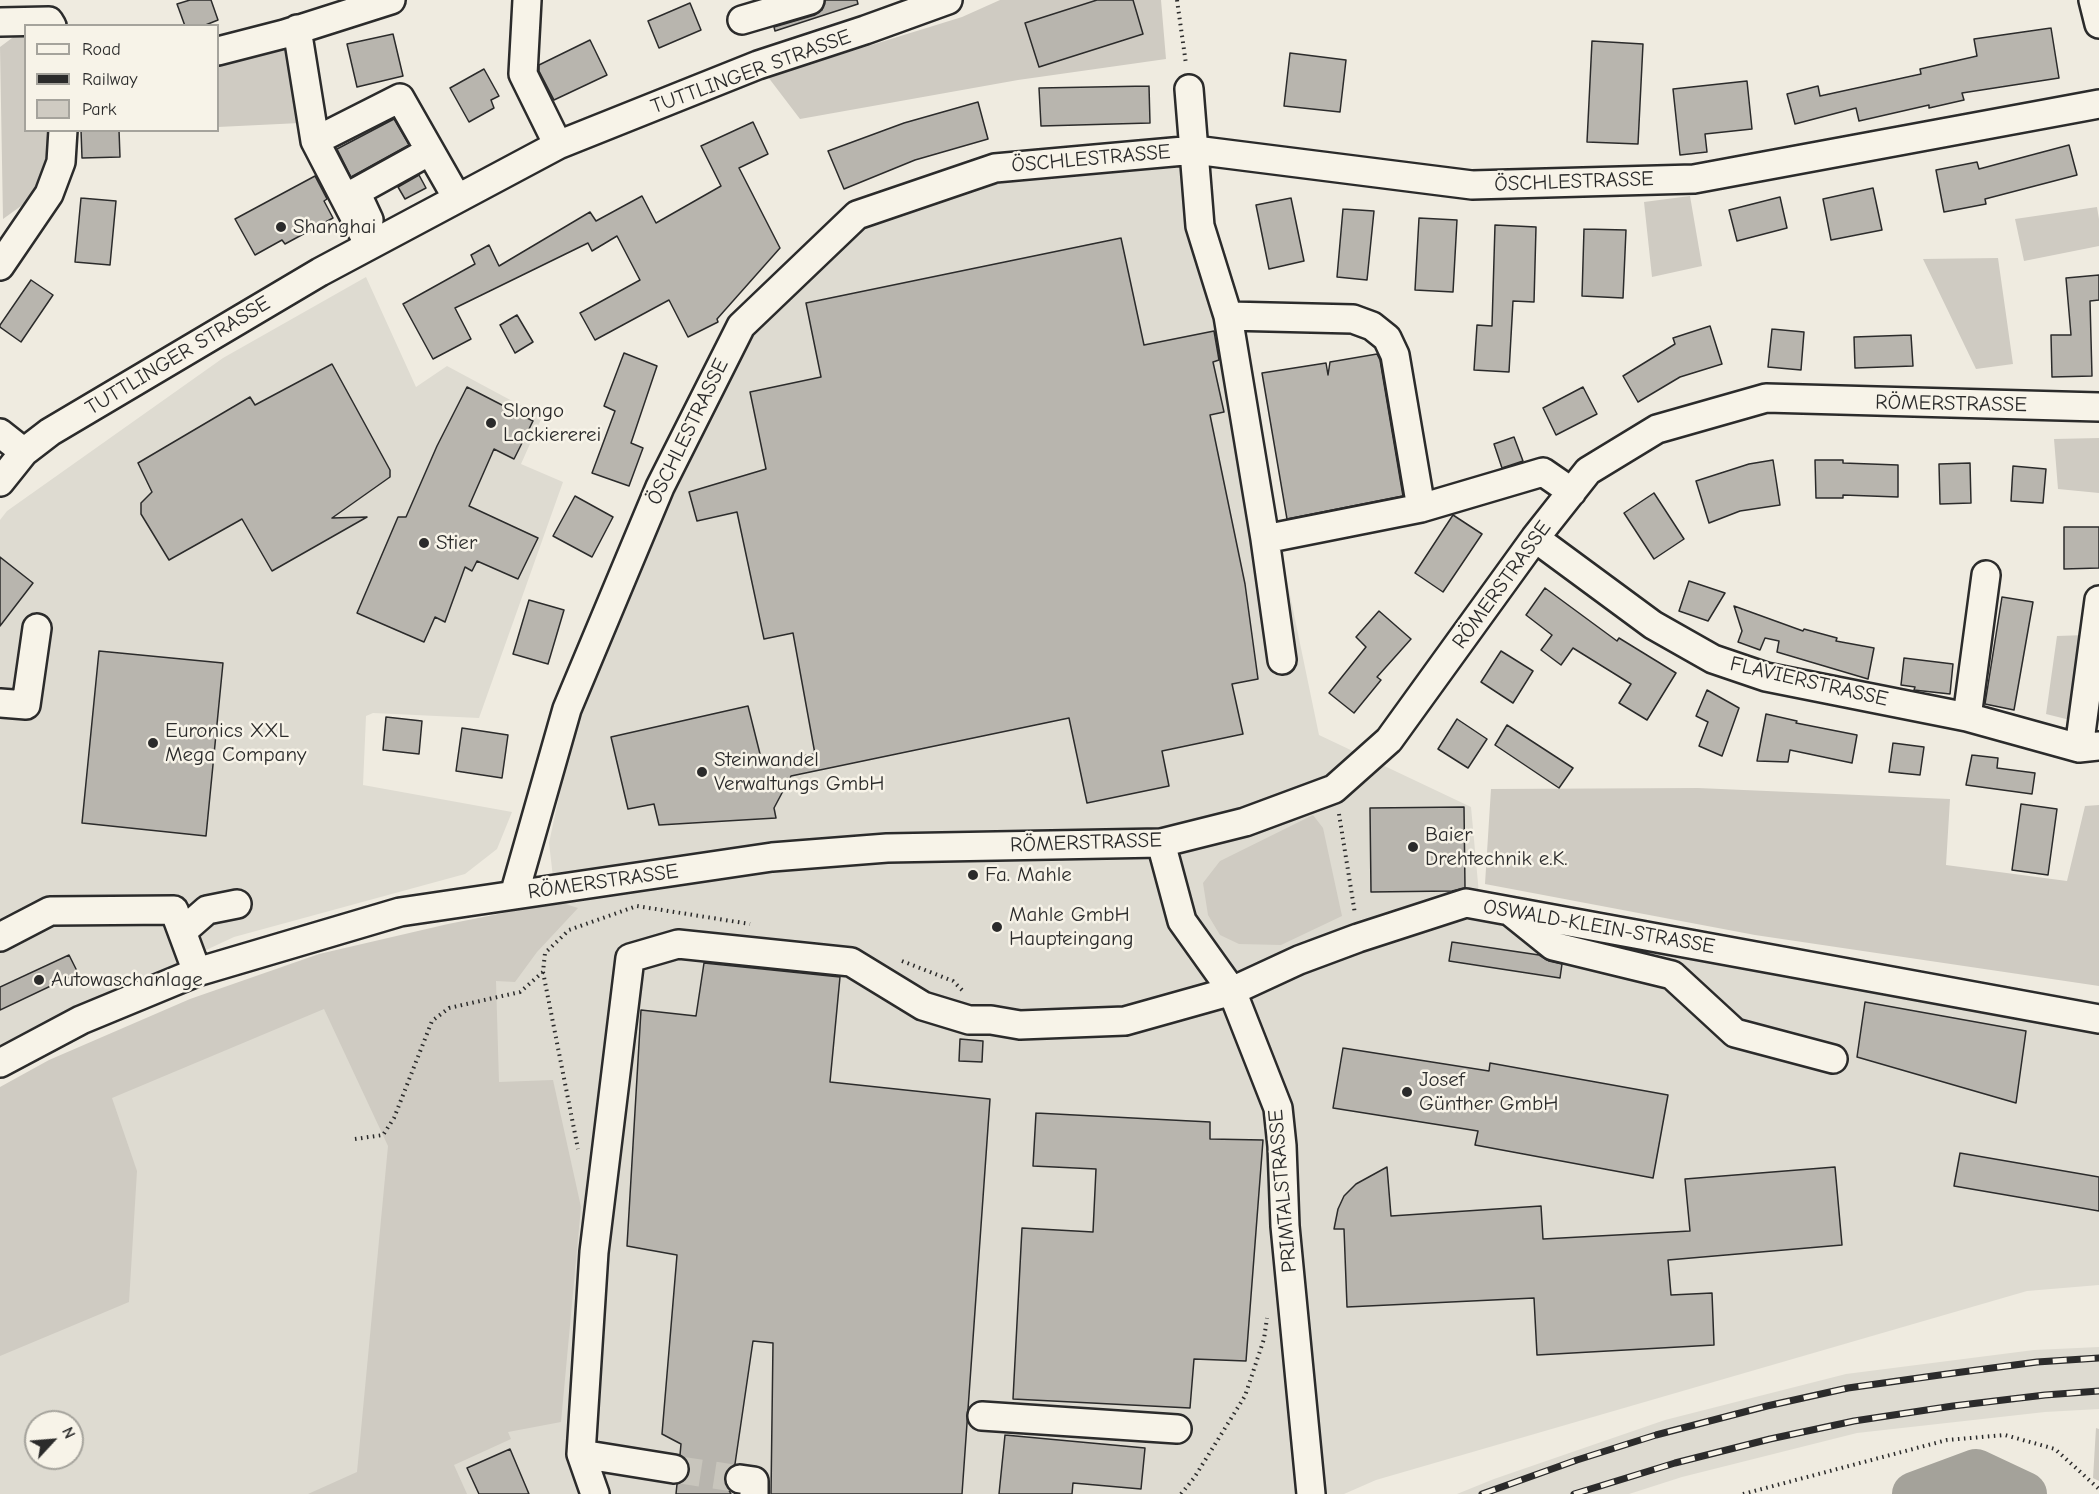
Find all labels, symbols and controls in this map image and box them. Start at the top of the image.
legend [24,24,219,132]
street label: TUTTLINGER STRASSE [648,24,854,120]
text: Road [82,39,121,60]
text: Railway [82,69,138,90]
text: Park [82,99,116,120]
street label: ÖSCHLESTRASSE [1010,139,1172,179]
street label: ÖSCHLESTRASSE [1494,167,1654,197]
place label: Shanghai [293,214,376,240]
marker: Shanghai [274,220,288,234]
street label: TUTTLINGER STRASSE [81,291,275,421]
street label: ÖSCHLESTRASSE [642,355,734,509]
street label: RÖMERSTRASSE [1875,390,2027,418]
place label: Slongo Lackiererei [503,398,601,448]
marker: Slongo Lackiererei [484,416,498,430]
street label: RÖMERSTRASSE [1447,516,1557,654]
place label: Stier [436,530,477,556]
marker: Stier [417,536,431,550]
street label: FLAVIERSTRASSE [1727,652,1891,712]
place label: Euronics XXL Mega Company [165,718,306,768]
marker: Euronics XXL Mega Company [146,736,160,750]
place label: Steinwandel Verwaltungs GmbH [714,747,885,797]
marker: Steinwandel Verwaltungs GmbH [695,765,709,779]
place label: Baier Drehtechnik e.K. [1425,822,1567,872]
street label: RÖMERSTRASSE [1010,828,1162,858]
marker: Baier Drehtechnik e.K. [1406,840,1420,854]
street label: RÖMERSTRASSE [526,859,680,905]
place label: Fa. Mahle [985,862,1072,888]
marker: Fa. Mahle [966,868,980,882]
street label: OSWALD-KLEIN-STRASSE [1481,894,1717,960]
place label: Mahle GmbH Haupteingang [1009,902,1134,952]
marker: Mahle GmbH Haupteingang [990,920,1004,934]
place label: Autowaschanlage [51,967,203,993]
marker: Autowaschanlage [32,973,46,987]
place label: Josef Günther GmbH [1419,1067,1558,1117]
marker: Josef Günther GmbH [1400,1085,1414,1099]
street label: PRIMTALSTRASSE [1263,1108,1303,1274]
north arrow [24,1410,84,1470]
text: N [58,1424,79,1442]

